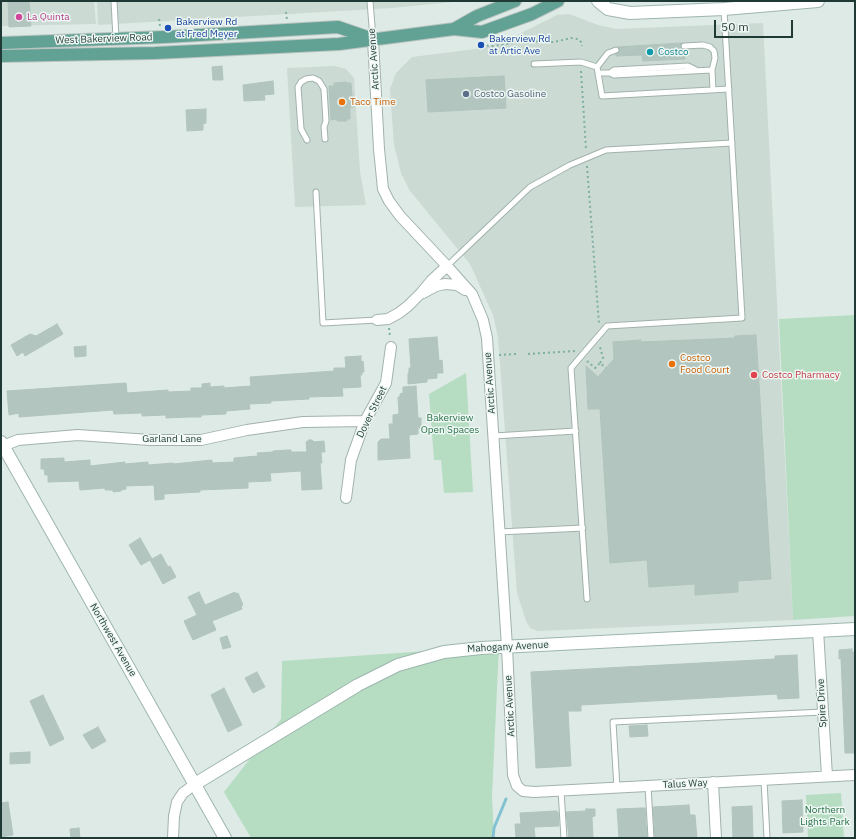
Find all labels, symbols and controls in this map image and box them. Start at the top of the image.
place label: La Quinta [27,11,69,23]
marker: La Quinta [14,12,24,22]
scale bar [716,12,795,38]
place label: Bakerview Rd at Fred Meyer [176,16,238,40]
text: 50 m [721,19,749,34]
marker: Bakerview Rd at Fred Meyer [163,23,173,33]
street label: Arctic Avenue [366,28,382,90]
street label: West Bakerview Road [55,31,153,47]
place label: Bakerview Rd at Artic Ave [489,33,550,56]
marker: Bakerview Rd at Artic Ave [476,40,486,50]
place label: Costco [658,46,689,58]
marker: Costco [645,47,655,57]
place label: Costco Gasoline [474,88,546,100]
marker: Costco Gasoline [461,89,471,99]
place label: Taco Time [350,96,396,108]
marker: Taco Time [337,97,347,107]
street label: Arctic Avenue [482,352,498,414]
place label: Costco Food Court [680,352,729,376]
marker: Costco Food Court [667,359,677,369]
place label: Costco Pharmacy [762,369,840,381]
marker: Costco Pharmacy [749,370,759,380]
street label: Dover Street [354,384,390,440]
park label: Bakerview Open Spaces [421,412,479,436]
street label: Garland Lane [142,433,202,445]
street label: Northwest Avenue [87,601,139,679]
street label: Mahogany Avenue [467,639,549,655]
street label: Arctic Avenue [502,675,518,737]
street label: Spire Drive [815,678,829,728]
street label: Talus Way [662,777,708,791]
park label: Northern Lights Park [800,804,850,828]

